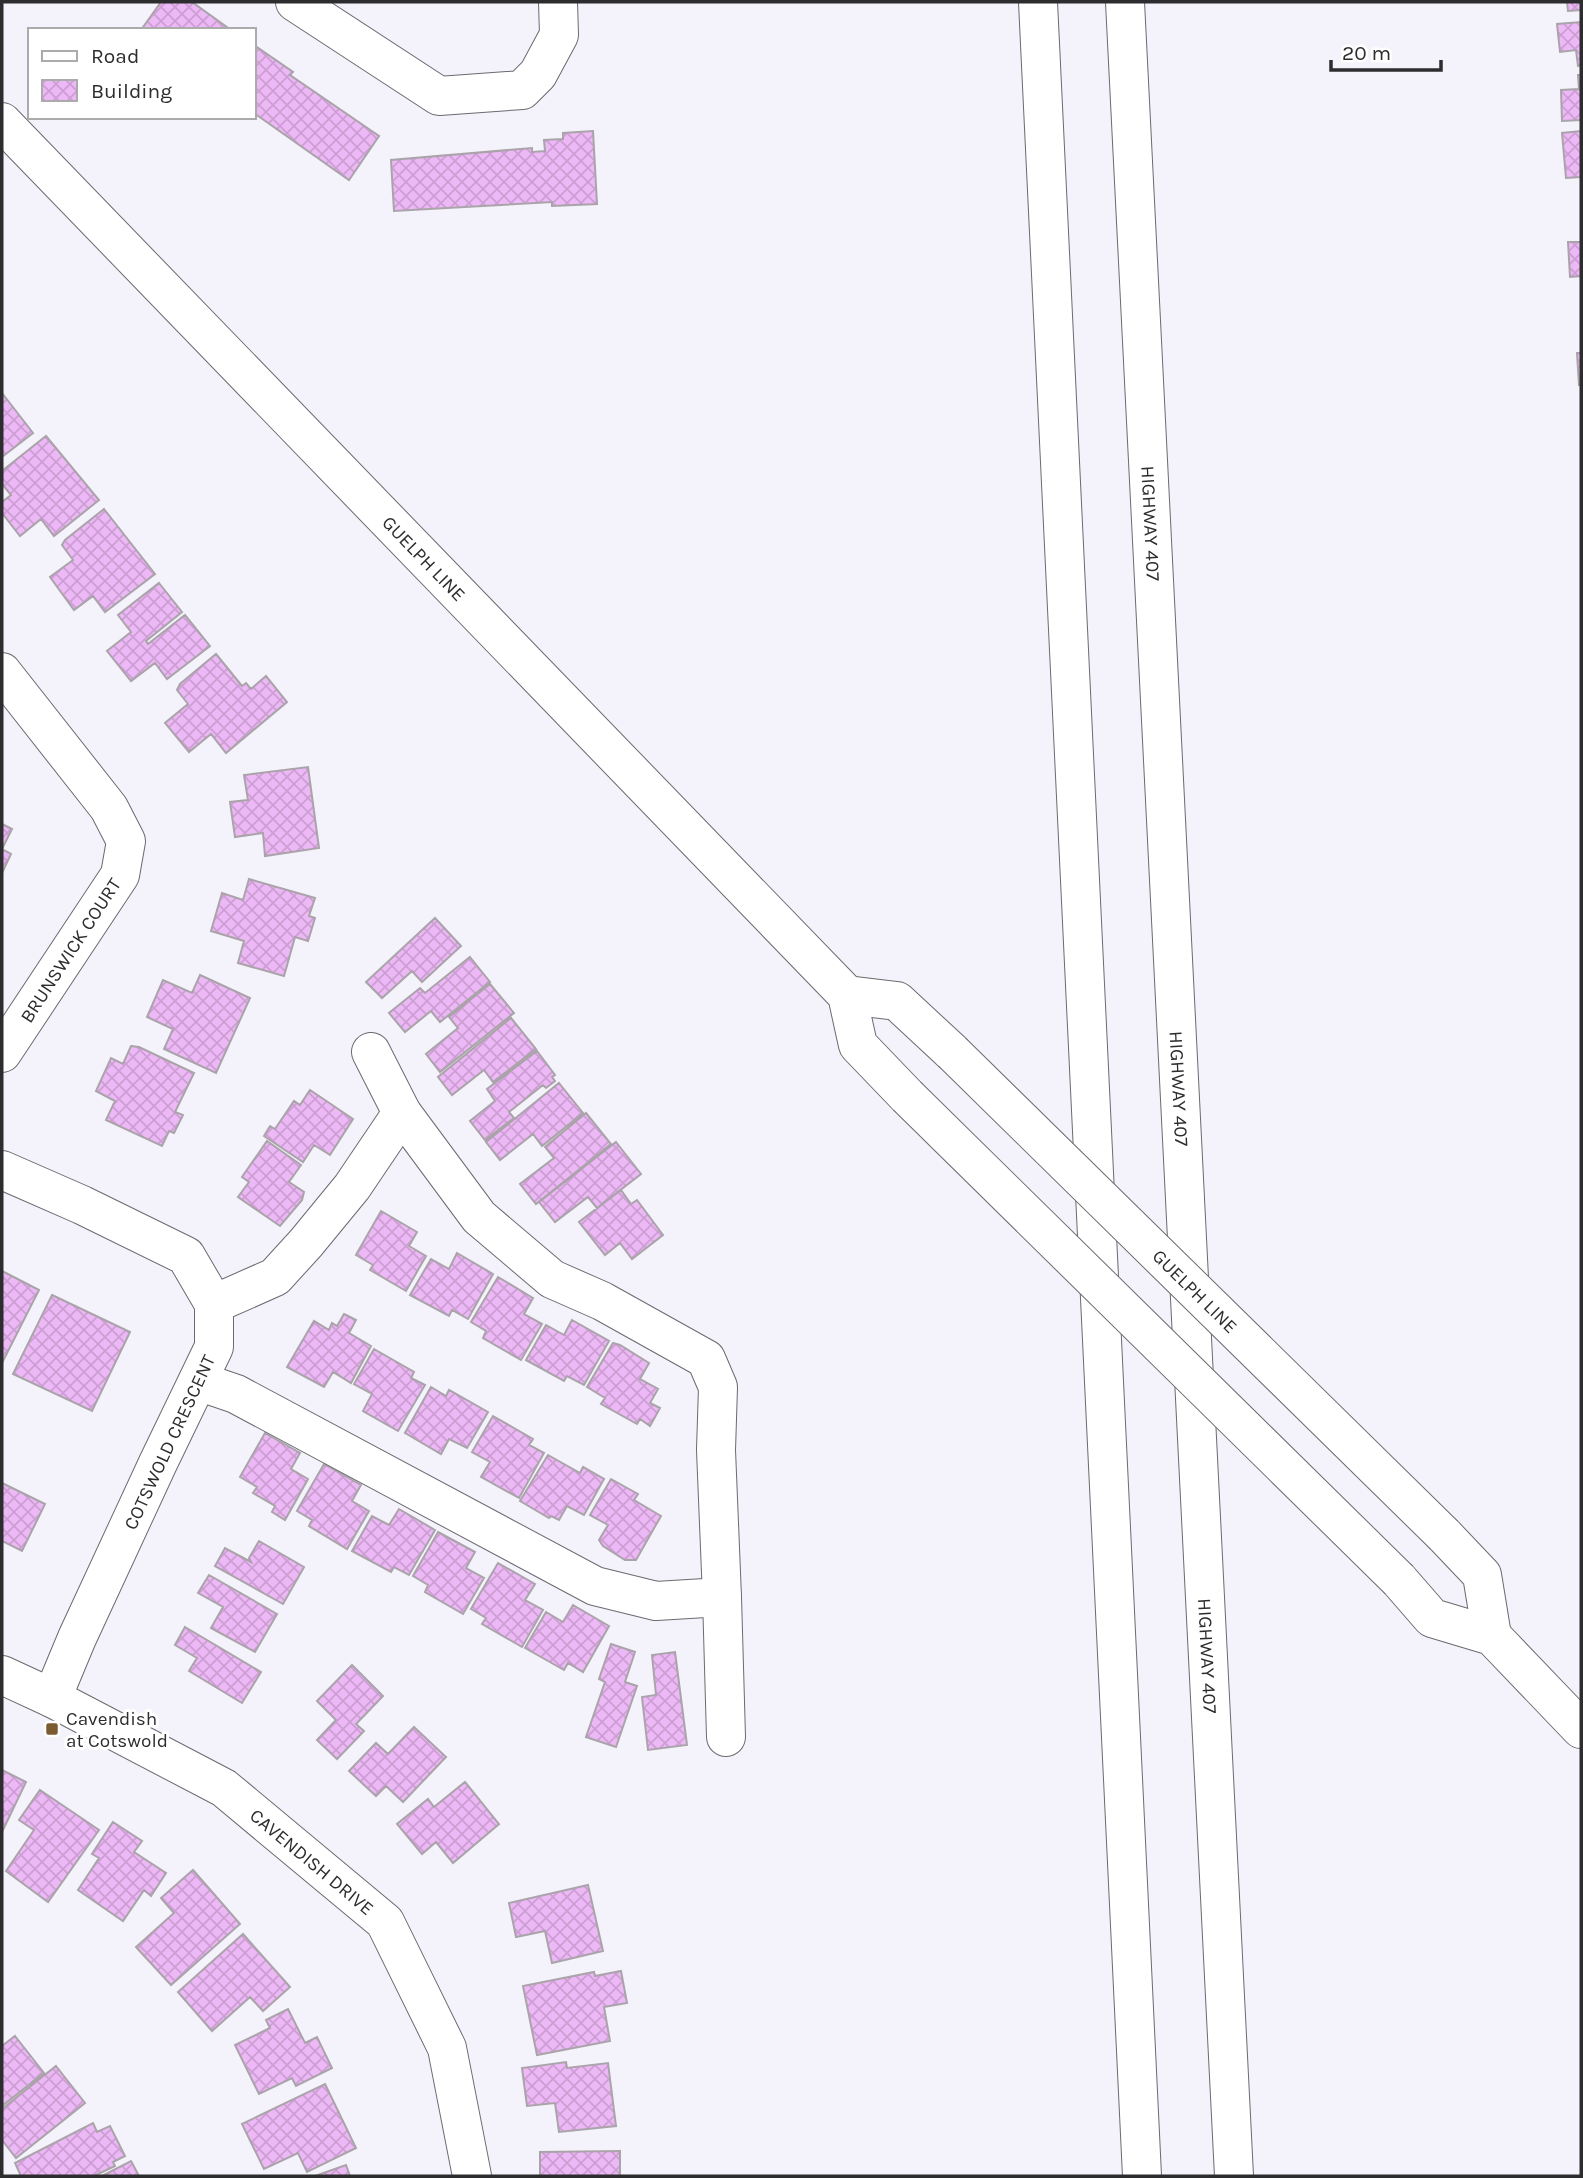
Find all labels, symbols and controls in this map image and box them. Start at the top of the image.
legend [28,28,256,119]
scale bar [1331,28,1441,72]
text: 20 m [1342,41,1391,65]
text: Road [91,44,139,68]
text: Building [91,79,172,103]
street label: HIGHWAY 407 [1136,465,1164,582]
street label: GUELPH LINE [377,512,470,606]
street label: BRUNSWICK COURT [16,874,126,1027]
street label: HIGHWAY 407 [1165,1030,1192,1147]
street label: GUELPH LINE [1148,1245,1242,1338]
street label: COTSWOLD CRESCENT [120,1351,220,1533]
street label: HIGHWAY 407 [1193,1598,1221,1714]
place label: Cavendish at Cotswold [66,1708,168,1752]
marker: Cavendish at Cotswold [44,1721,60,1737]
street label: CAVENDISH DRIVE [245,1805,378,1920]

